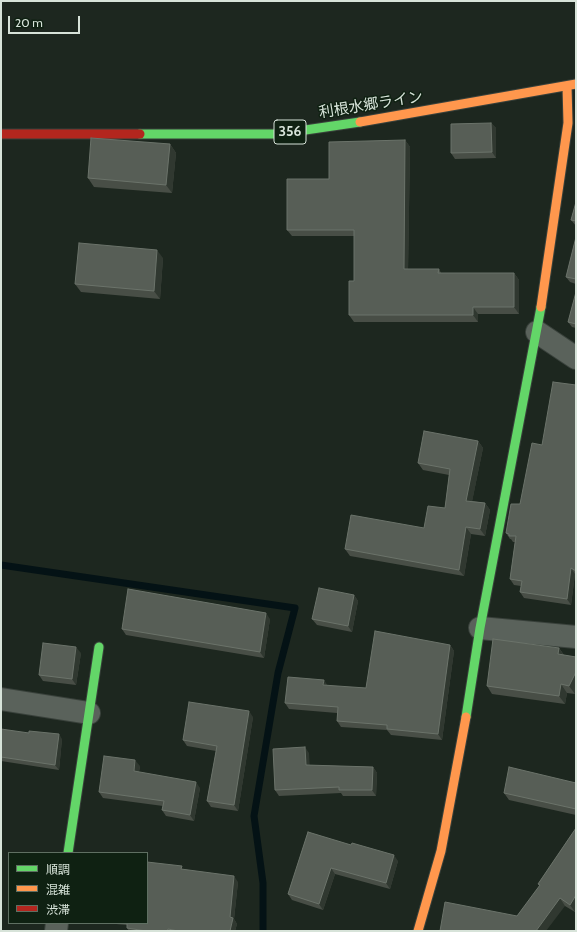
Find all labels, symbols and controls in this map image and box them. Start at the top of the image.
scale bar [10,8,82,34]
text: 20 m [15,15,43,30]
street label: 利根水郷ライン [318,88,424,122]
road number: 356 [274,120,306,144]
legend [8,852,148,924]
text: 順調 [46,862,70,877]
text: 混雑 [46,882,70,897]
text: 渋滞 [46,902,70,917]

